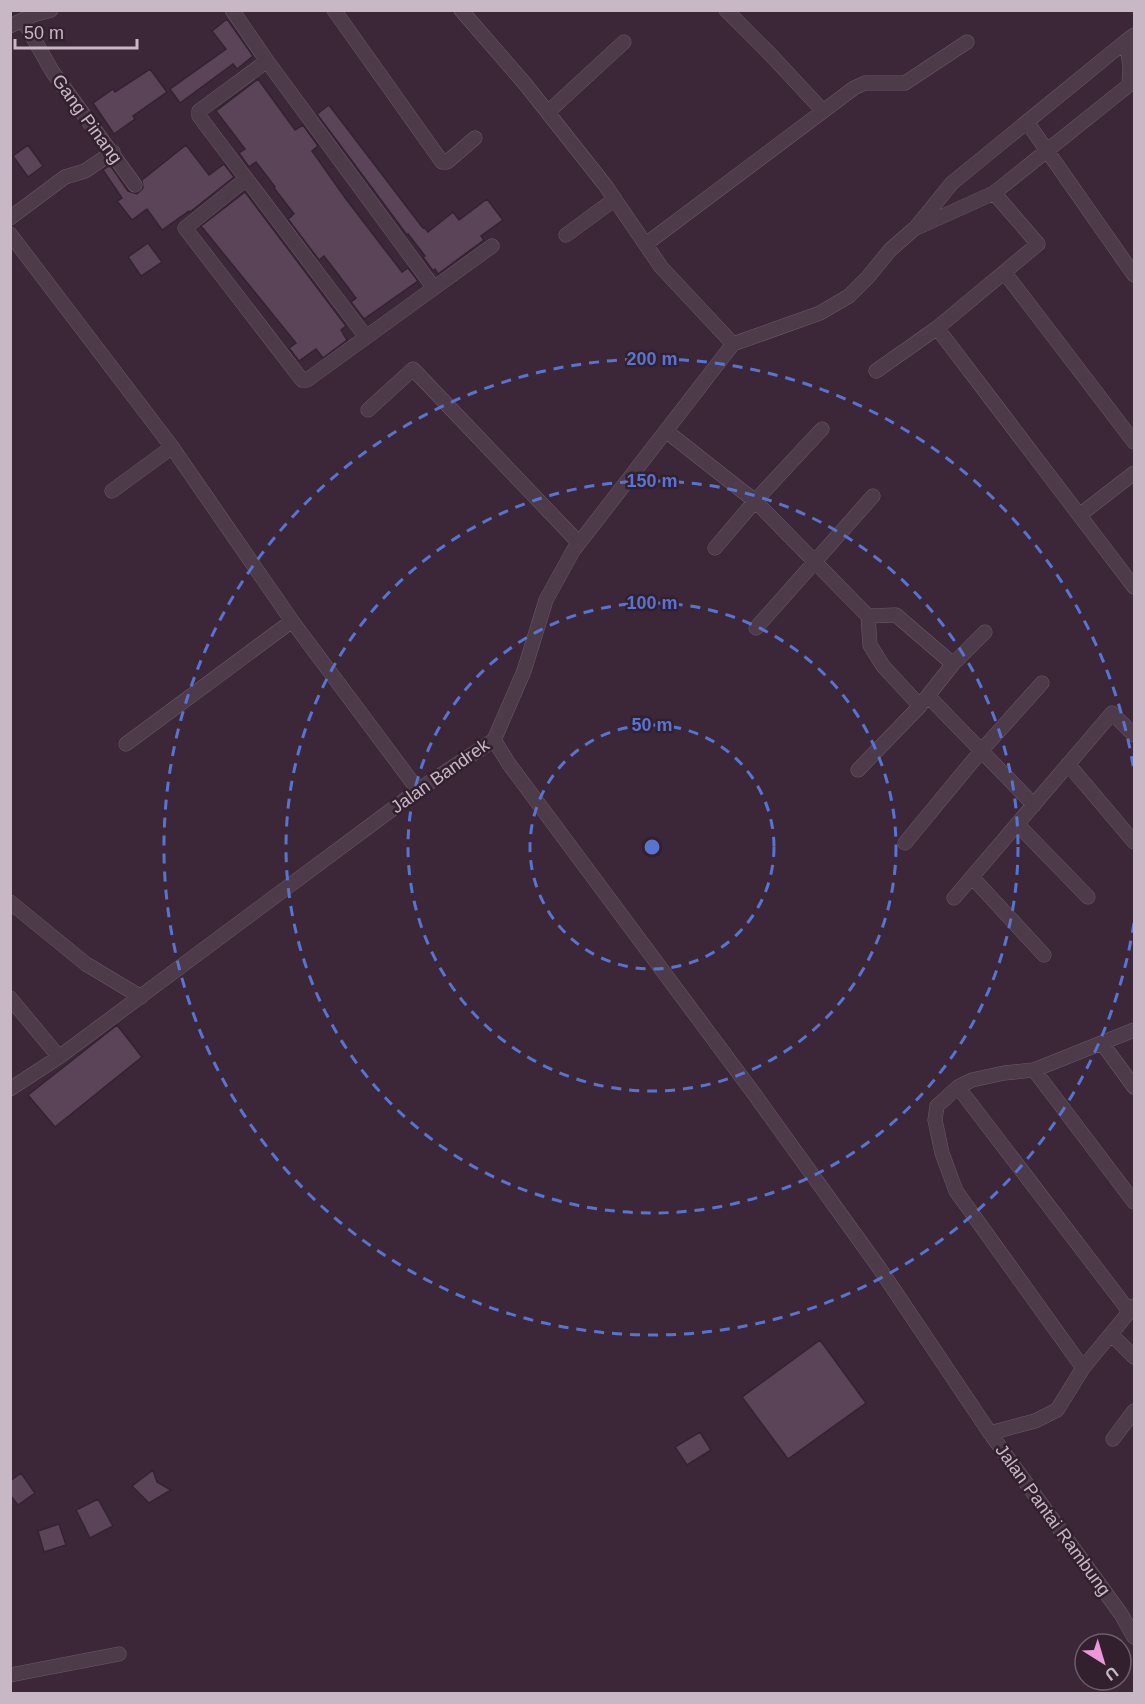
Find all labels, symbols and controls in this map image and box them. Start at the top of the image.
scale bar [15,12,136,50]
text: 50 m [24,23,64,43]
street label: Gang Pinang [48,71,126,167]
text: 200 m [626,349,678,369]
text: 150 m [626,471,678,491]
text: 100 m [626,593,678,613]
text: 50 m [631,715,673,735]
street label: Jalan Bandrek [387,734,494,817]
centre of rings [642,837,662,857]
street label: Jalan Pantai Rambung [991,1440,1115,1600]
north arrow [1073,1632,1133,1692]
text: U [1102,1663,1121,1684]

